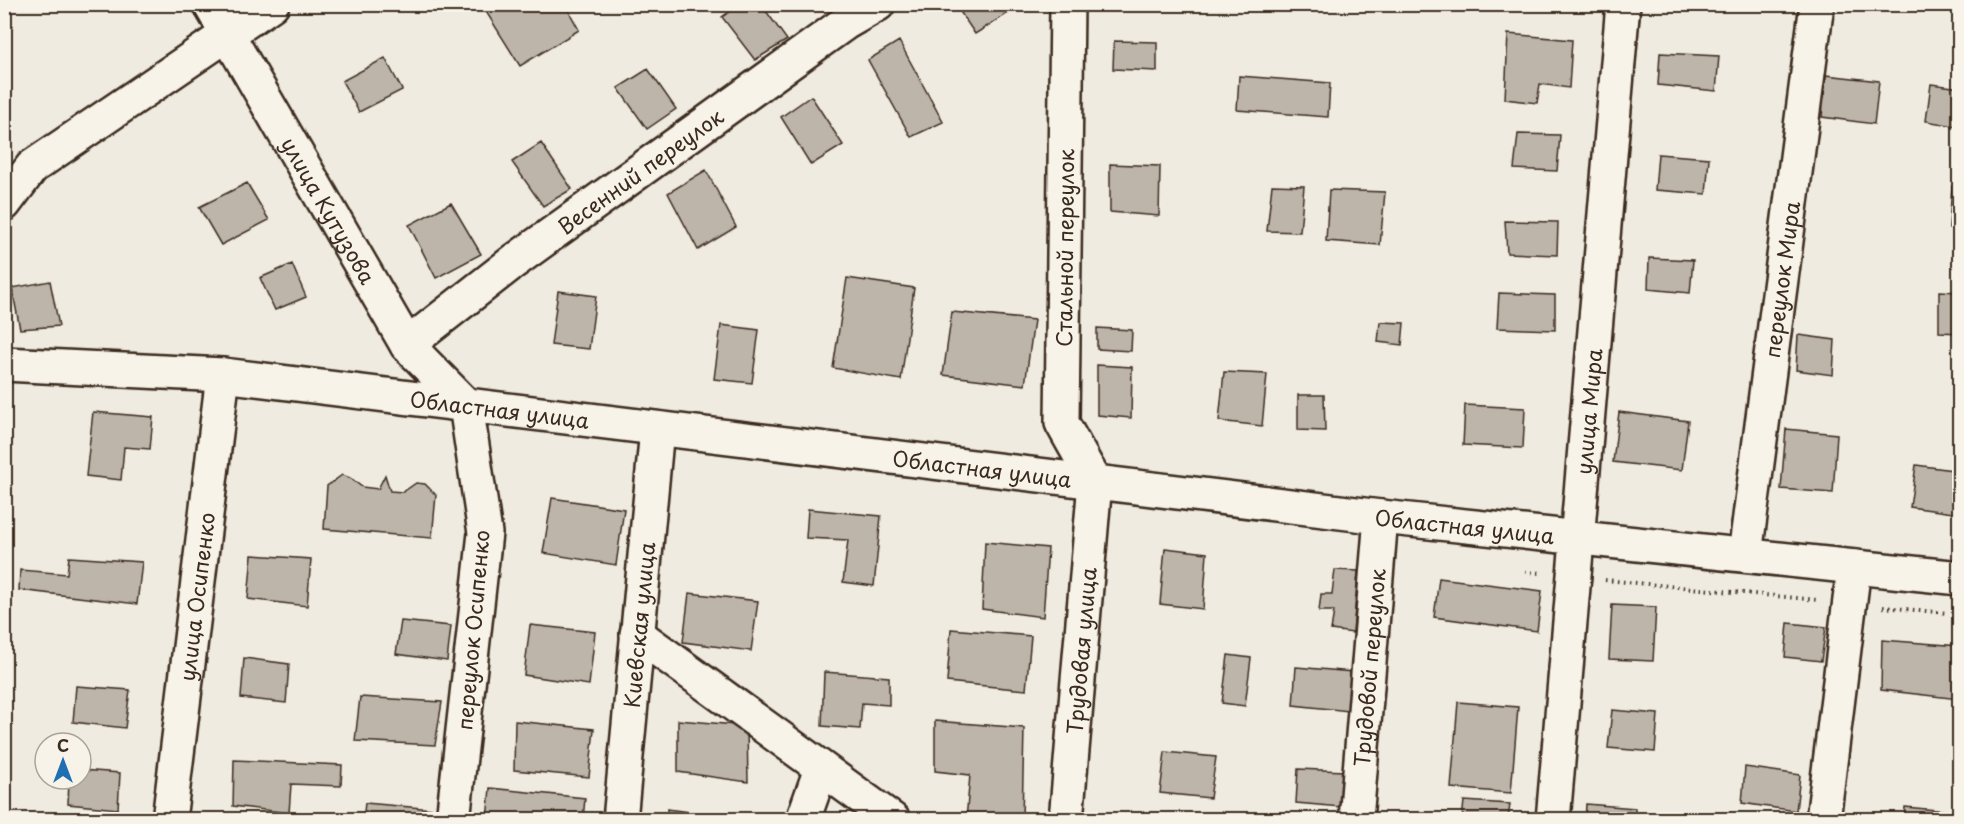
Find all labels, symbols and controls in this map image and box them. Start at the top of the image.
street label: Весенний переулок [550,100,730,241]
street label: улица Кутузова [274,131,384,290]
street label: Стальной переулок [1047,148,1081,347]
street label: переулок Мира [1755,198,1807,360]
street label: улица Мира [1567,346,1609,476]
street label: Областная улица [408,382,592,436]
street label: Областная улица [891,441,1074,495]
street label: Областная улица [1373,500,1557,551]
street label: улица Осипенко [170,510,222,683]
street label: переулок Осипенко [447,529,497,731]
street label: Киевская улица [615,540,662,709]
street label: Трудовая улица [1057,565,1104,735]
street label: Трудовой переулок [1344,567,1393,768]
north arrow [33,731,93,791]
text: С [57,733,69,757]

